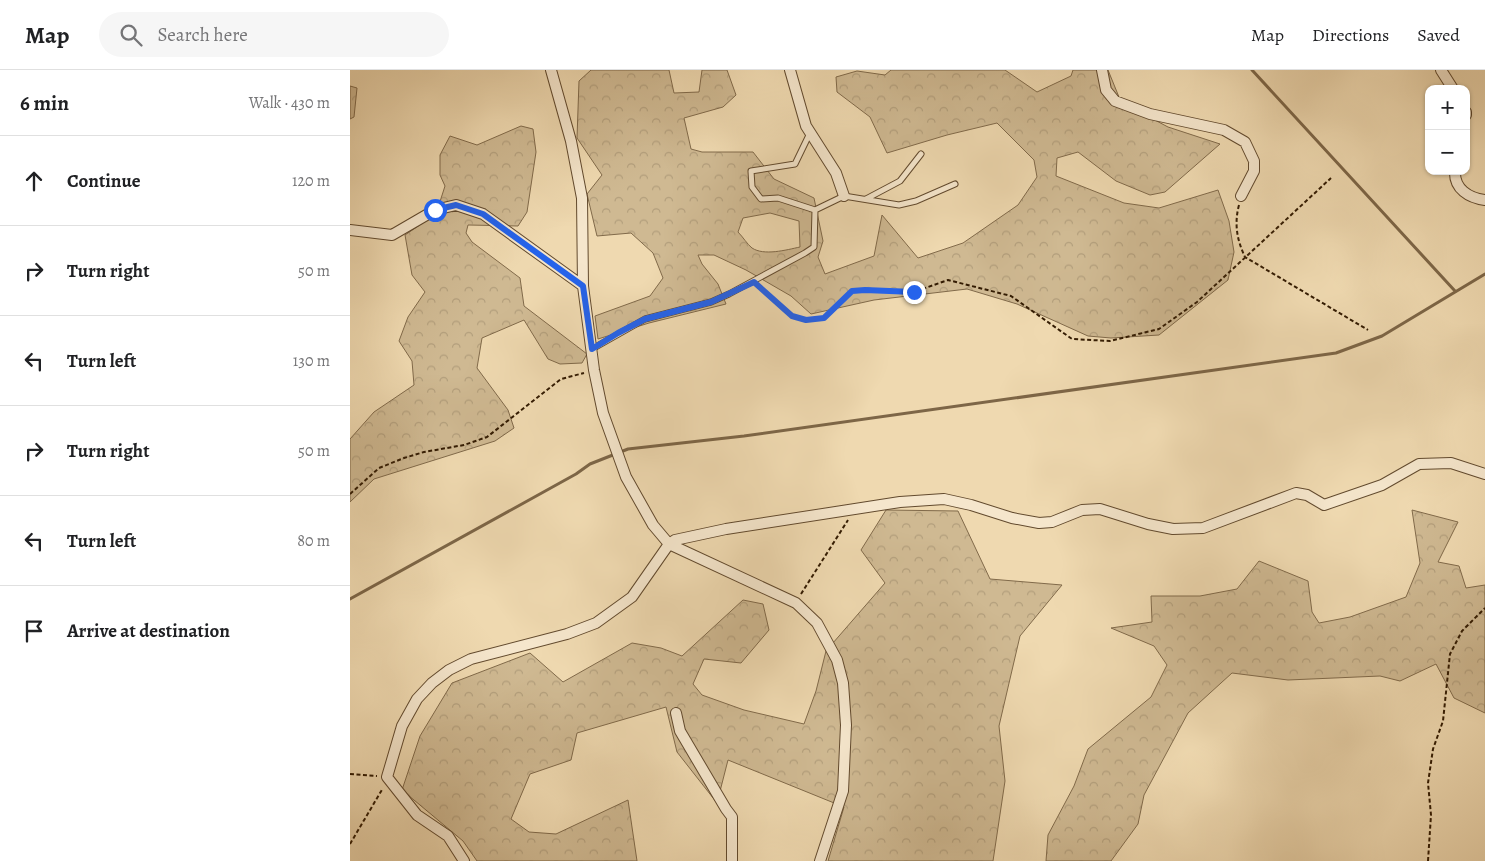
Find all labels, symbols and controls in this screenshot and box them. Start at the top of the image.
search box [99,12,449,57]
text: Map [25,19,69,51]
icon: search [117,21,145,49]
text: Search here [157,22,248,48]
text: Map [1251,23,1284,47]
text: Directions [1312,23,1389,47]
text: Saved [1417,23,1460,47]
map controls [1425,85,1470,175]
button: + [1425,85,1470,130]
text: 6 min [20,89,69,117]
text: Walk · 430 m [249,92,330,114]
button: − [1425,130,1470,175]
icon: ahead [20,167,48,195]
text: Continue [67,168,141,194]
text: 120 m [292,170,330,192]
route start [424,199,447,222]
icon: right [20,257,48,285]
text: Turn right [67,258,149,284]
text: 50 m [298,260,330,282]
route end [903,281,926,304]
icon: left [20,347,48,375]
text: Turn left [67,348,136,374]
text: 130 m [293,350,330,372]
icon: right [20,437,48,465]
text: Turn right [67,438,149,464]
text: 50 m [298,440,330,462]
icon: left [20,527,48,555]
text: Turn left [67,528,136,554]
text: 80 m [297,530,330,552]
icon: arrive [20,617,48,645]
text: Arrive at destination [67,618,230,644]

